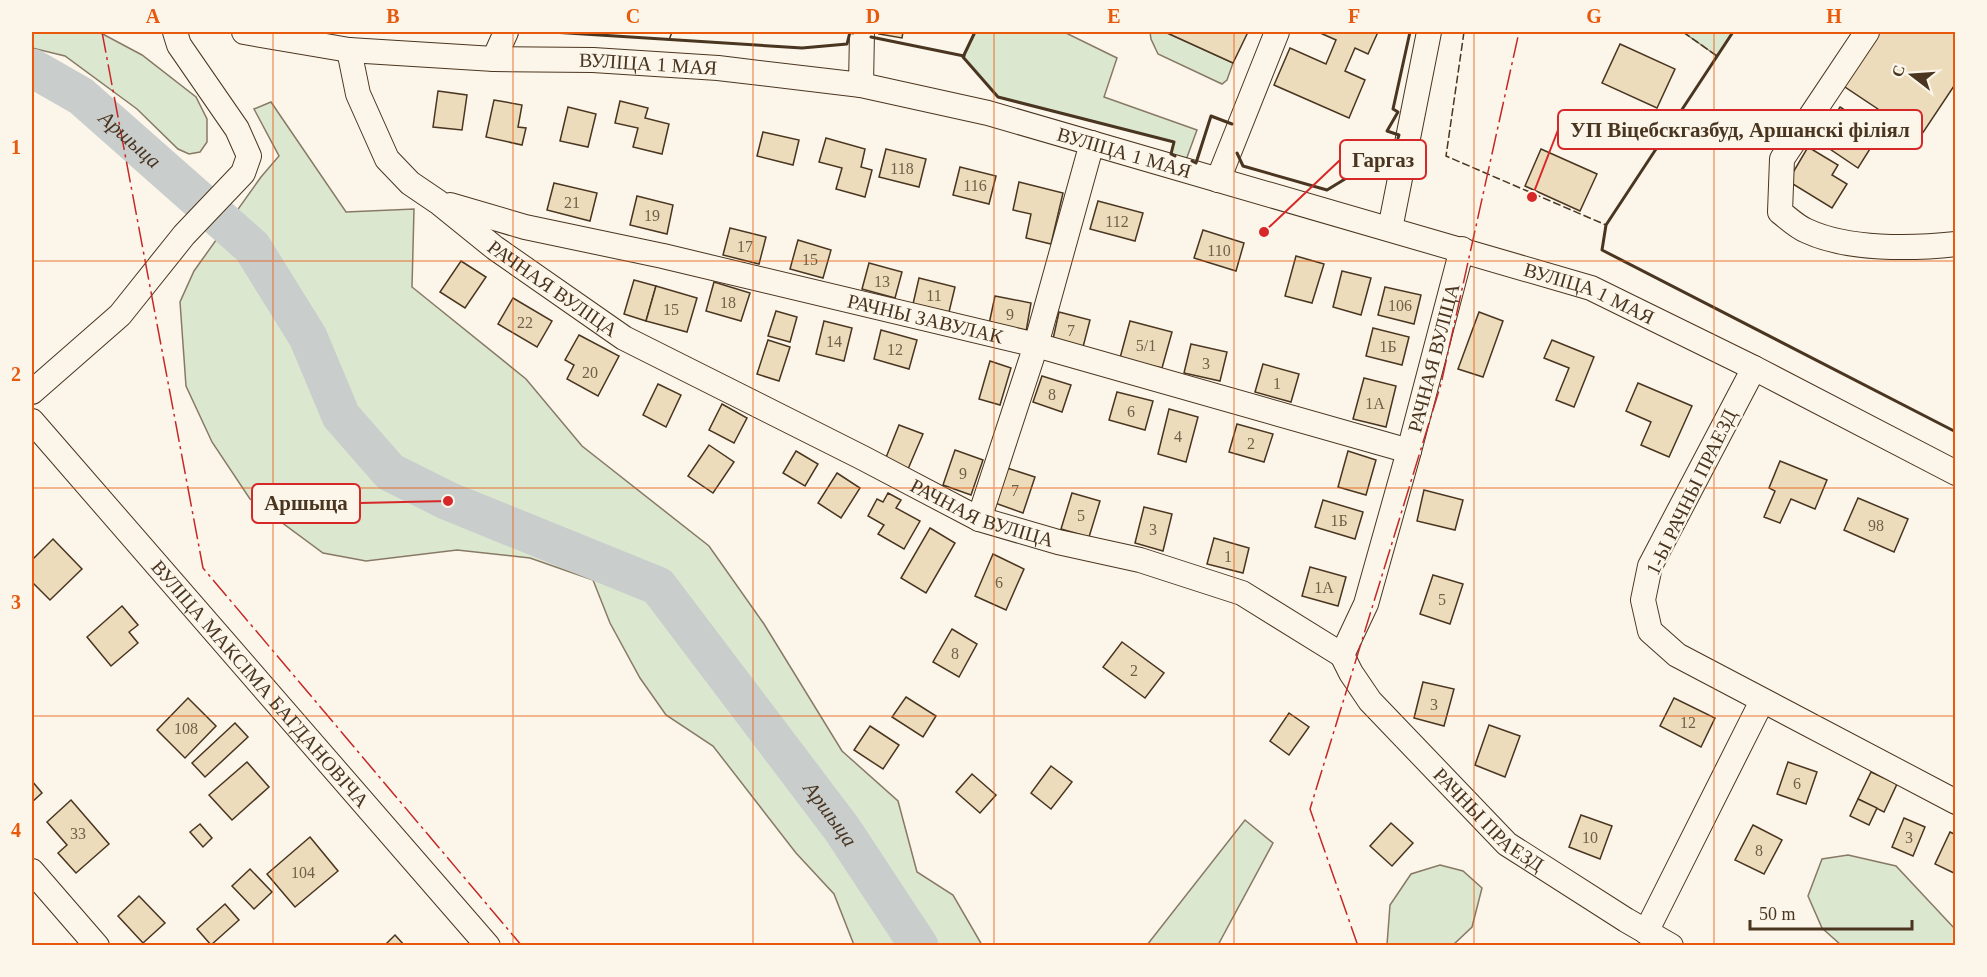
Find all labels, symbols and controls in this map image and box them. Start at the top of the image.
text: A [146,5,161,27]
text: B [386,5,400,27]
text: C [626,5,640,27]
text: D [866,5,880,27]
text: E [1107,5,1121,27]
text: F [1348,5,1360,27]
text: G [1586,5,1602,27]
text: H [1826,5,1842,27]
north arrow [1882,45,1942,105]
street label: ВУЛІЦА 1 МАЯ [579,49,718,79]
text: С [1888,63,1908,79]
water label: Аршыца [93,104,166,173]
callout: УП Віцебскгазбуд, Аршанскі філіял [1558,110,1922,149]
text: УП Віцебскгазбуд, Аршанскі філіял [1570,118,1910,142]
street label: ВУЛІЦА 1 МАЯ [1055,123,1194,182]
text: 1 [11,136,21,158]
callout: Гаргаз [1340,140,1426,179]
text: Гаргаз [1352,148,1414,172]
house number: 118 [890,160,914,177]
house number: 116 [963,177,987,194]
house number: 21 [564,194,580,211]
house number: 19 [644,207,660,224]
house number: 112 [1105,213,1129,230]
street label: РАЧНАЯ ВУЛІЦА [483,236,622,341]
house number: 17 [737,238,753,255]
house number: 110 [1207,242,1231,259]
house number: 15 [802,251,818,268]
street label: ВУЛІЦА 1 МАЯ [1521,258,1658,328]
house number: 13 [874,273,890,290]
street label: РАЧНАЯ ВУЛІЦА [1403,280,1464,435]
house number: 11 [926,287,942,304]
street label: РАЧНЫ ЗАВУЛАК [845,289,1006,348]
house number: 18 [720,294,736,311]
house number: 106 [1388,297,1412,314]
house number: 15 [663,301,679,318]
house number: 9 [1006,306,1014,323]
house number: 22 [517,314,533,331]
house number: 7 [1067,322,1075,339]
house number: 14 [826,333,842,350]
house number: 5/1 [1136,337,1156,354]
house number: 1Б [1379,338,1397,355]
house number: 12 [887,341,903,358]
house number: 3 [1202,355,1210,372]
text: 2 [11,363,21,385]
house number: 20 [582,364,598,381]
house number: 1 [1273,375,1281,392]
house number: 8 [1048,386,1056,403]
house number: 1А [1365,395,1385,412]
house number: 6 [1127,403,1135,420]
street label: 1-Ы РАЧНЫ ПРАЕЗД [1641,405,1742,579]
house number: 4 [1174,428,1182,445]
house number: 2 [1247,435,1255,452]
house number: 9 [959,465,967,482]
street label: РАЧНАЯ ВУЛІЦА [907,474,1057,551]
house number: 7 [1011,482,1019,499]
callout: Аршыца [252,484,360,523]
text: Аршыца [264,491,348,515]
house number: 5 [1077,507,1085,524]
house number: 1Б [1330,512,1348,529]
house number: 98 [1868,517,1884,534]
house number: 3 [1149,521,1157,538]
house number: 1 [1224,548,1232,565]
street label: ВУЛІЦА МАКСІМА БАГДАНОВІЧА [147,556,374,812]
house number: 6 [995,574,1003,591]
house number: 1А [1314,579,1334,596]
text: 3 [11,591,21,613]
house number: 5 [1438,591,1446,608]
house number: 8 [951,645,959,662]
house number: 2 [1130,662,1138,679]
house number: 3 [1430,696,1438,713]
house number: 12 [1680,714,1696,731]
house number: 108 [174,720,198,737]
street label: РАЧНЫ ПРАЕЗД [1429,763,1548,876]
water label: Аршыца [797,775,862,851]
house number: 6 [1793,775,1801,792]
text: 4 [11,819,21,841]
house number: 33 [70,825,86,842]
house number: 10 [1582,829,1598,846]
house number: 3 [1905,829,1913,846]
house number: 8 [1755,842,1763,859]
house number: 104 [291,864,315,881]
scale bar [1750,893,1912,931]
text: 50 m [1759,904,1796,924]

